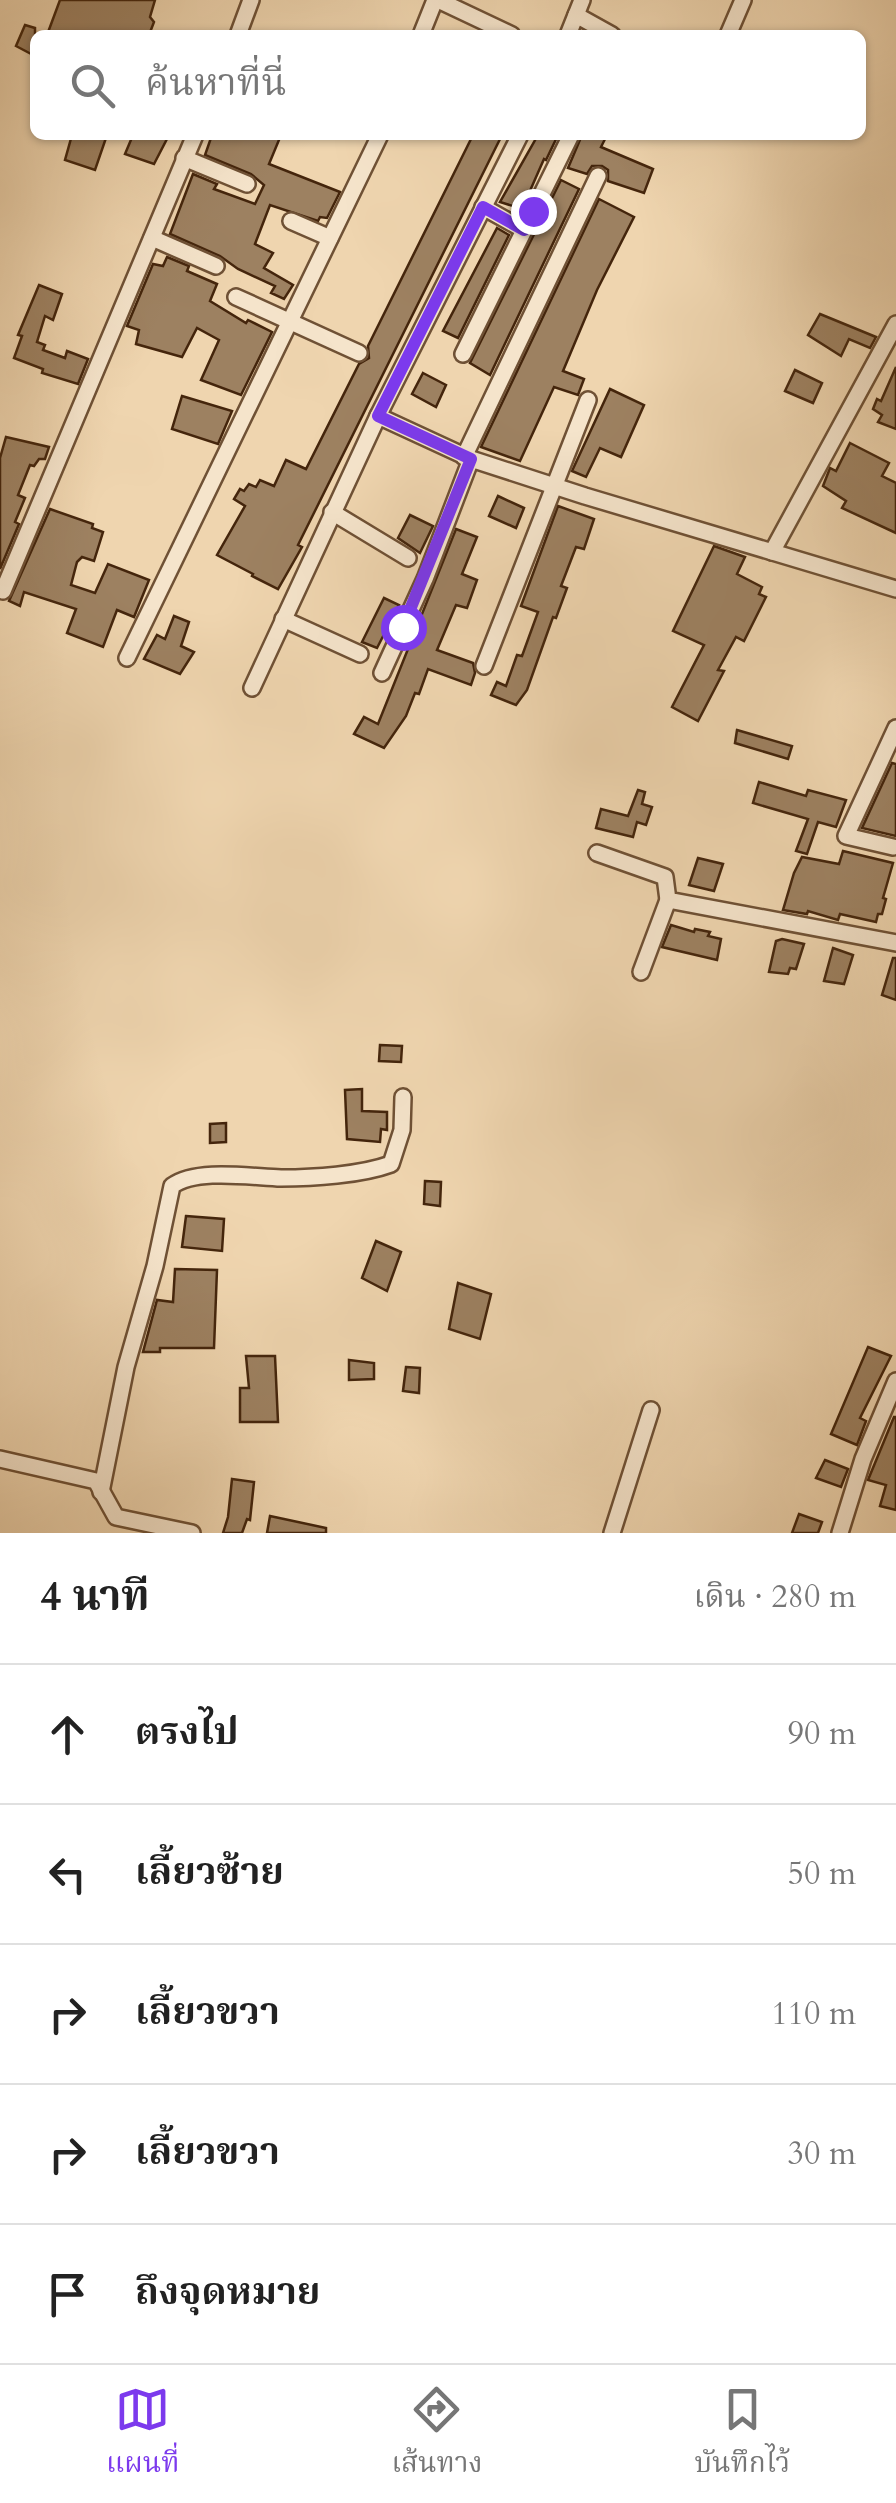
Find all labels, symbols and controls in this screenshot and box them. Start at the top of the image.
search box [30,30,866,140]
text: ค้นหาที่นี่ [145,57,286,109]
icon: search [65,58,120,113]
route end [511,189,557,235]
route start [381,605,427,651]
text: 4 นาที [40,1568,150,1625]
text: เดิน · 280 m [693,1575,856,1619]
text: ตรงไป [135,1706,239,1758]
icon: ahead [40,1707,95,1762]
text: 90 m [788,1712,856,1756]
text: เลี้ยวซ้าย [135,1846,284,1898]
icon: left [40,1847,95,1902]
text: 50 m [788,1852,856,1896]
text: เลี้ยวขวา [135,1986,280,2038]
icon: right [40,1987,95,2042]
text: 110 m [771,1992,856,2036]
text: เลี้ยวขวา [135,2126,280,2178]
icon: right [40,2127,95,2182]
text: 30 m [788,2132,856,2176]
text: ถึงจุดหมาย [135,2266,320,2318]
icon: arrive [40,2267,95,2322]
tab: แผนที่ [106,2382,179,2487]
tab: เส้นทาง [391,2382,483,2487]
tab: บันทึกไว้ [695,2382,790,2487]

